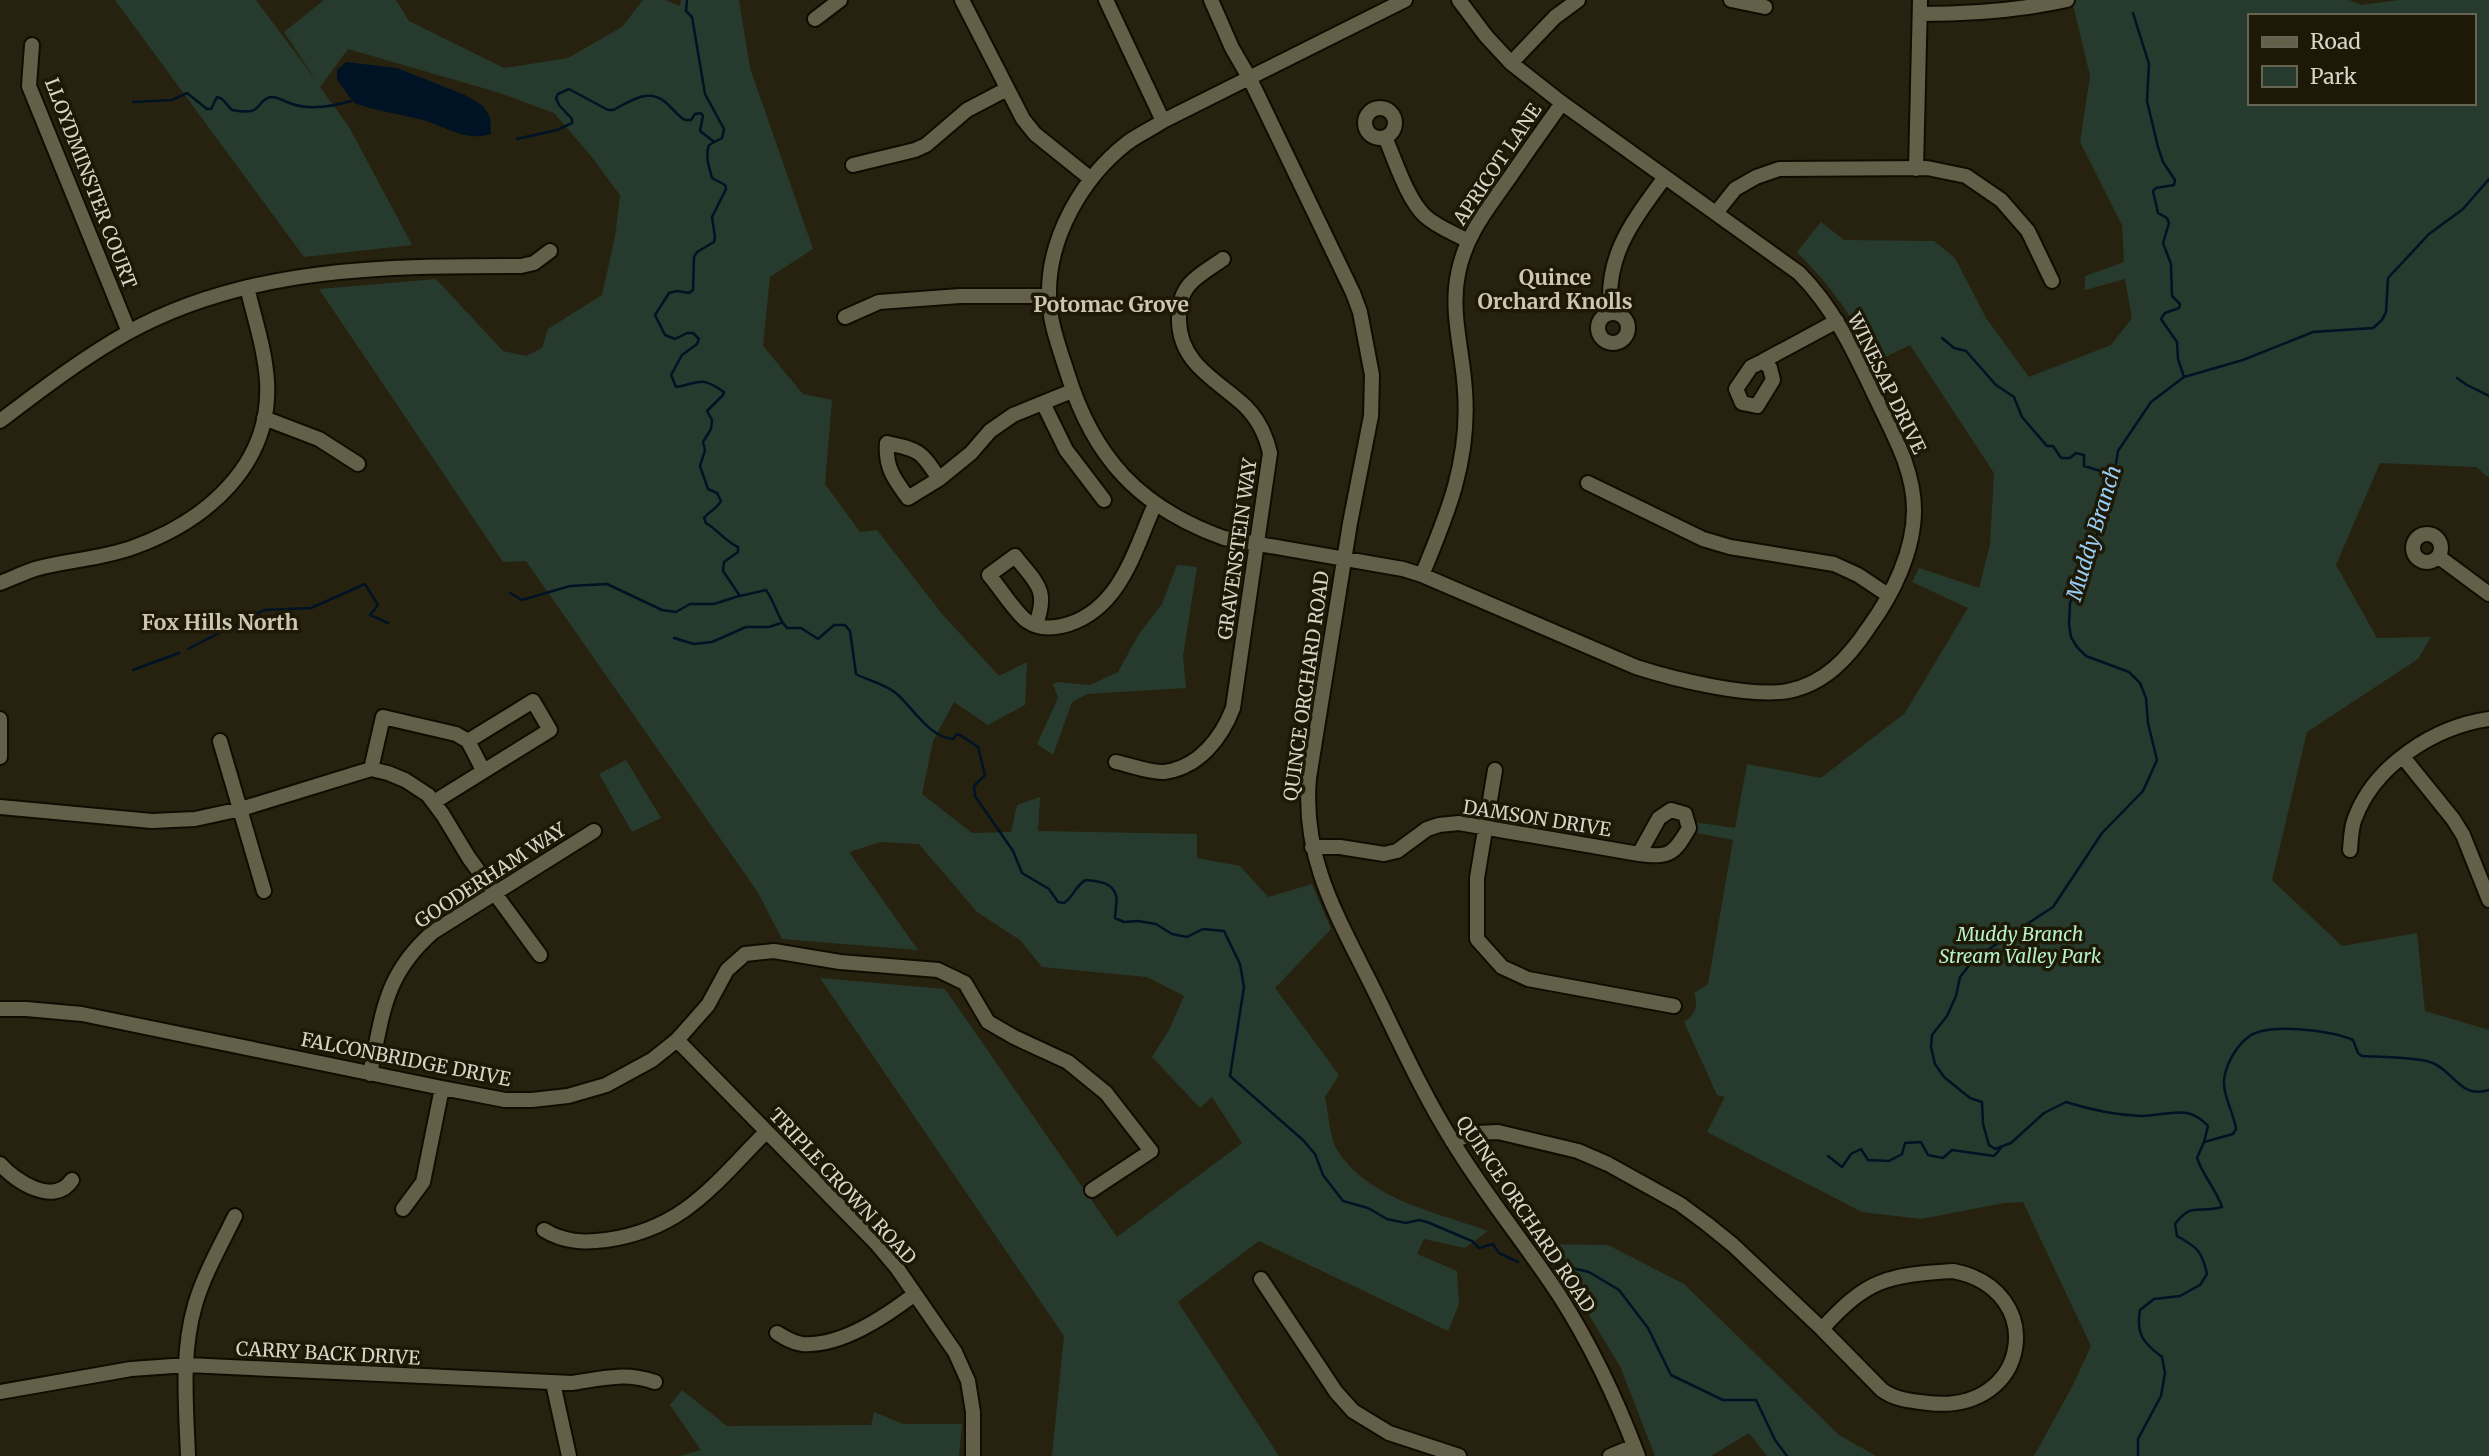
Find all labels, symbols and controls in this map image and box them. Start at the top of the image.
legend [2248,14,2475,105]
text: Road [2310,28,2361,55]
text: Park [2310,63,2357,90]
street label: LLOYDMINSTER COURT [40,74,142,292]
street label: APRICOT LANE [1447,99,1546,230]
district label: Quince Orchard Knolls [1477,264,1633,315]
district label: Potomac Grove [1033,291,1189,318]
street label: WINESAP DRIVE [1842,308,1932,457]
street label: GRAVENSTEIN WAY [1212,456,1262,641]
water label: Muddy Branch [2060,462,2127,605]
street label: QUINCE ORCHARD ROAD [1278,569,1334,803]
district label: Fox Hills North [141,609,299,636]
street label: DAMSON DRIVE [1461,794,1613,842]
street label: GOODERHAM WAY [410,817,571,933]
park label: Muddy Branch Stream Valley Park [1939,922,2102,968]
street label: FALCONBRIDGE DRIVE [299,1027,513,1091]
street label: TRIPLE CROWN ROAD [764,1103,922,1269]
street label: QUINCE ORCHARD ROAD [1451,1111,1601,1317]
street label: CARRY BACK DRIVE [235,1336,421,1370]

